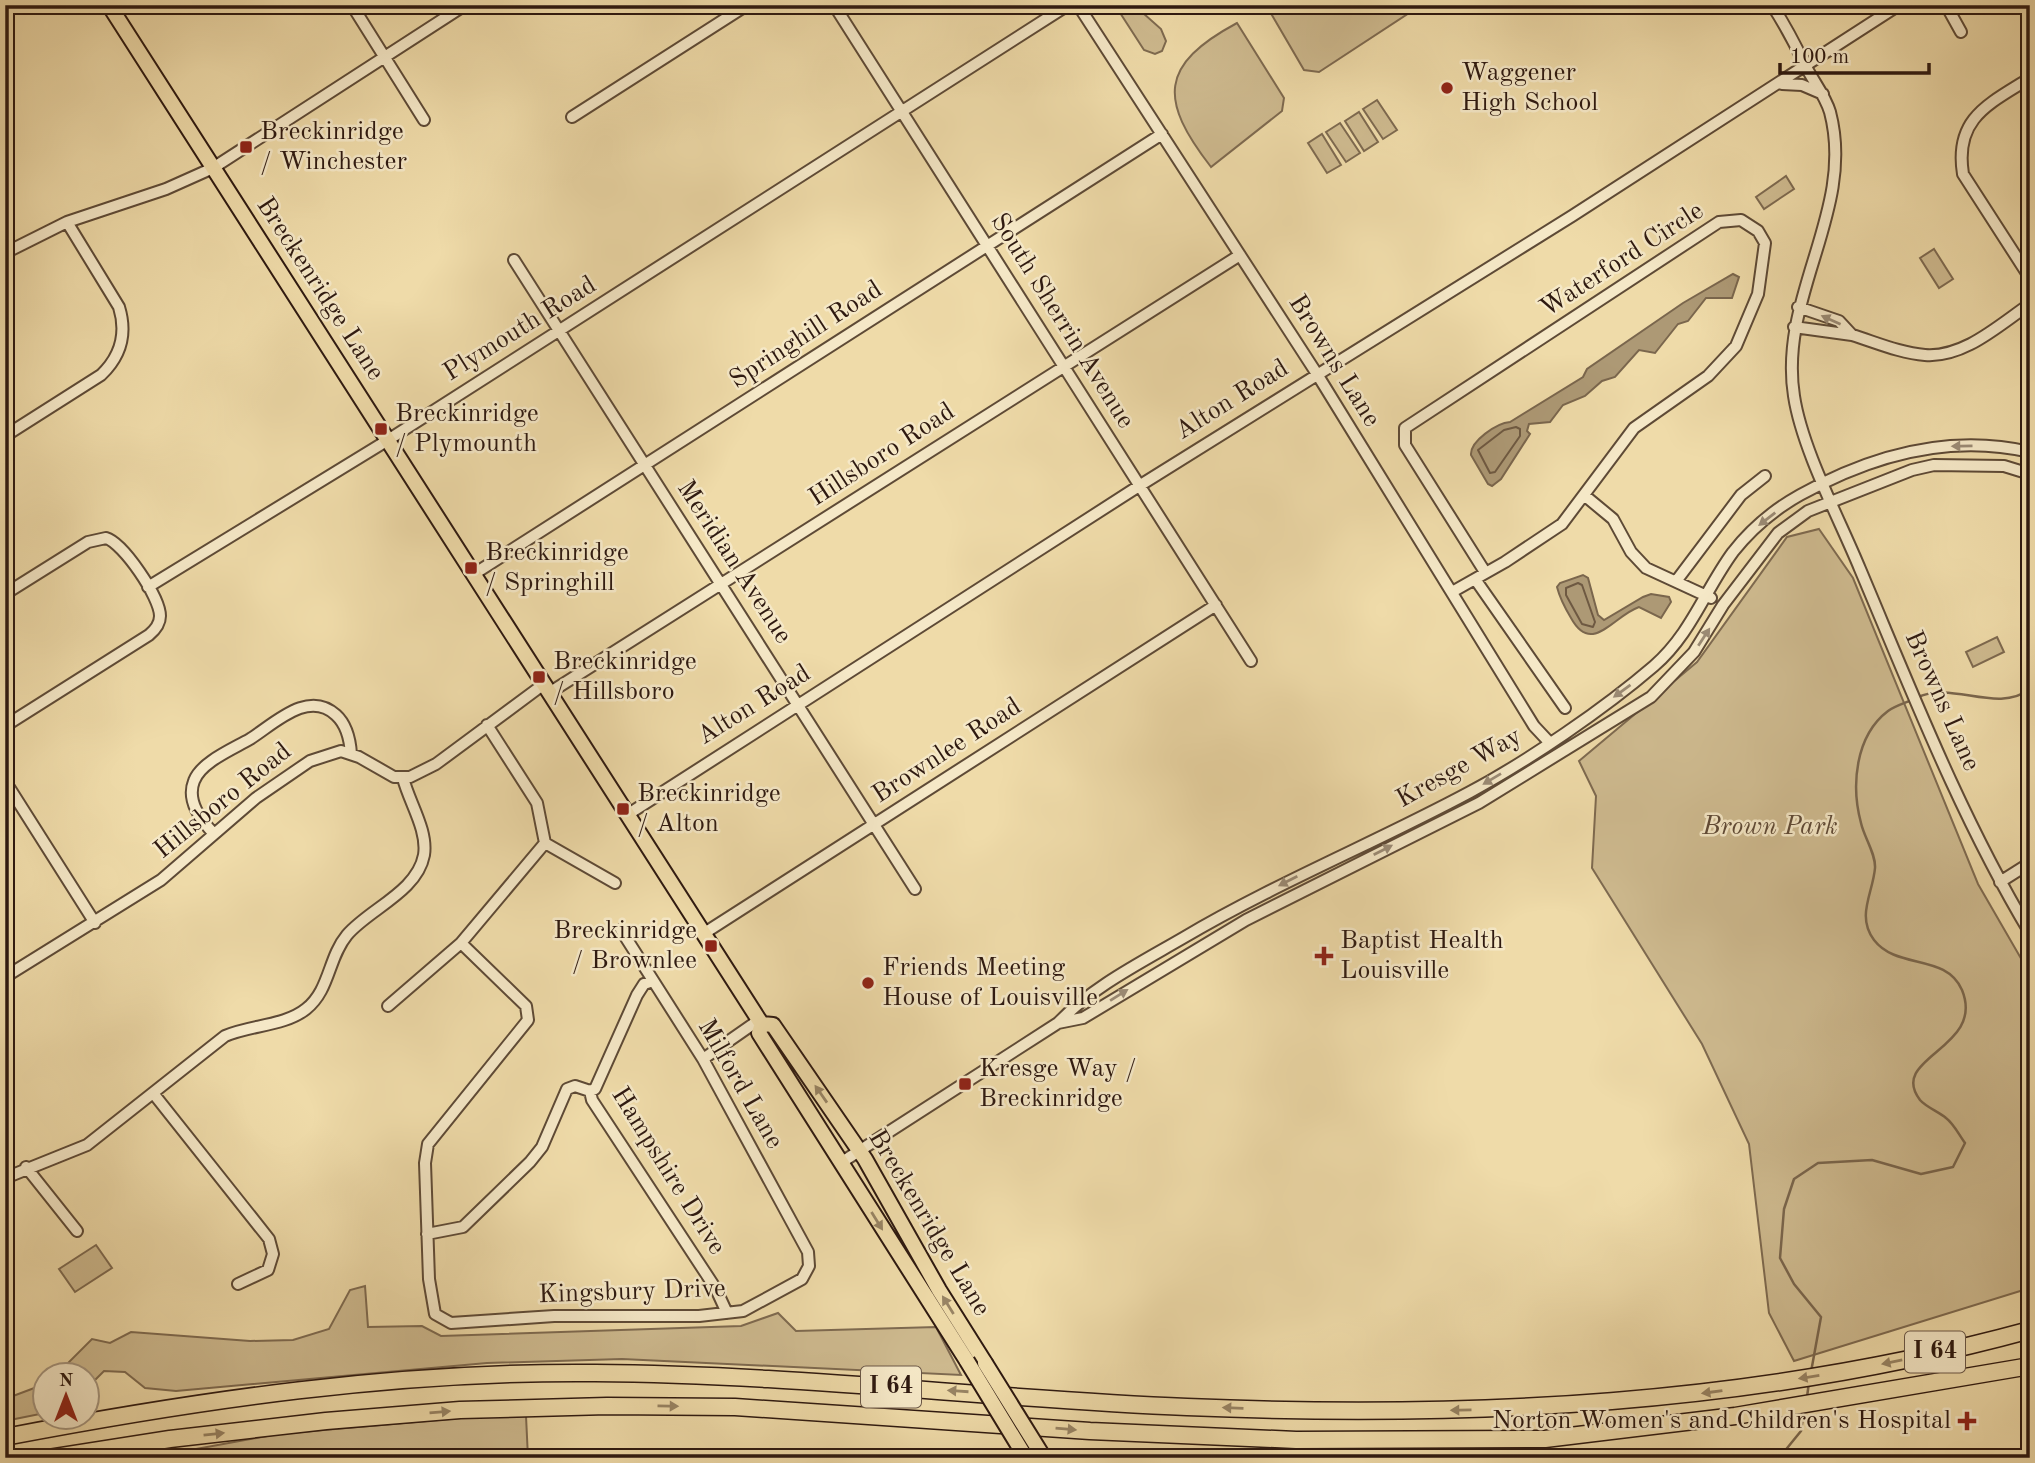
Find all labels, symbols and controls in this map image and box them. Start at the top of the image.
scale bar [1780,32,1928,76]
text: 100 m [1790,47,1849,68]
place label: Waggener High School [1461,60,1598,116]
marker: Waggener High School [1439,80,1455,96]
place label: Breckinridge / Winchester [260,119,407,175]
marker: Breckinridge / Winchester [238,139,254,155]
street label: Breckenridge Lane [251,193,389,385]
street label: Waterford Circle [1536,198,1708,322]
street label: South Sherrin Avenue [985,209,1139,433]
street label: Plymouth Road [439,272,601,386]
street label: Springhill Road [725,276,887,394]
street label: Browns Lane [1283,290,1385,432]
one-way arrow [1820,314,1841,325]
street label: Alton Road [1171,355,1293,445]
street label: Hillsboro Road [805,398,959,512]
place label: Breckinridge / Plymounth [395,401,539,457]
marker: Breckinridge / Plymounth [373,421,389,437]
one-way arrow [1951,440,1973,452]
street label: Meridian Avenue [672,476,796,648]
one-way arrow [1758,511,1776,526]
place label: Breckinridge / Springhill [485,540,629,596]
marker: Breckinridge / Springhill [463,560,479,576]
one-way arrow [1698,627,1711,646]
street label: Browns Lane [1900,627,1984,775]
place label: Breckinridge / Hillsboro [553,649,697,705]
street label: Alton Road [693,660,815,750]
marker: Breckinridge / Hillsboro [531,669,547,685]
one-way arrow [1613,683,1631,697]
street label: Brownlee Road [868,693,1026,809]
street label: Kresge Way [1392,723,1526,813]
street label: Hillsboro Road [150,738,296,864]
one-way arrow [1482,773,1501,785]
place label: Breckinridge / Alton [637,781,781,837]
marker: Breckinridge / Alton [615,801,631,817]
park label: Brown Park [1701,814,1838,840]
one-way arrow [1373,845,1393,856]
one-way arrow [1278,874,1298,886]
place label: Breckinridge / Brownlee [553,918,697,974]
place label: Baptist Health Louisville [1340,928,1504,984]
marker: Breckinridge / Brownlee [703,938,719,954]
marker: Baptist Health Louisville [1314,946,1334,966]
place label: Friends Meeting House of Louisville [882,955,1098,1011]
marker: Friends Meeting House of Louisville [860,975,876,991]
one-way arrow [1110,989,1129,1002]
street label: Milford Lane [692,1015,788,1153]
place label: Kresge Way / Breckinridge [979,1056,1137,1112]
marker: Kresge Way / Breckinridge [957,1076,973,1092]
street label: Hampshire Drive [606,1083,730,1259]
one-way arrow [815,1085,828,1104]
street label: Breckenridge Lane [863,1125,995,1321]
one-way arrow [871,1211,884,1231]
street label: Kingsbury Drive [538,1276,726,1308]
one-way arrow [942,1295,955,1314]
road number: I 64 [1905,1332,1965,1372]
one-way arrow [1881,1356,1903,1367]
north arrow [32,1362,102,1432]
road number: I 64 [861,1366,921,1408]
text: N [59,1372,74,1391]
one-way arrow [1798,1372,1820,1383]
one-way arrow [946,1386,968,1397]
one-way arrow [1701,1386,1723,1397]
one-way arrow [657,1400,679,1412]
one-way arrow [1222,1403,1244,1414]
one-way arrow [1450,1404,1472,1416]
one-way arrow [429,1406,451,1417]
place label: Norton Women's and Children's Hospital [1492,1408,1951,1434]
marker: Norton Women's and Children's Hospital [1957,1411,1977,1431]
one-way arrow [1055,1424,1077,1435]
one-way arrow [203,1428,225,1439]

